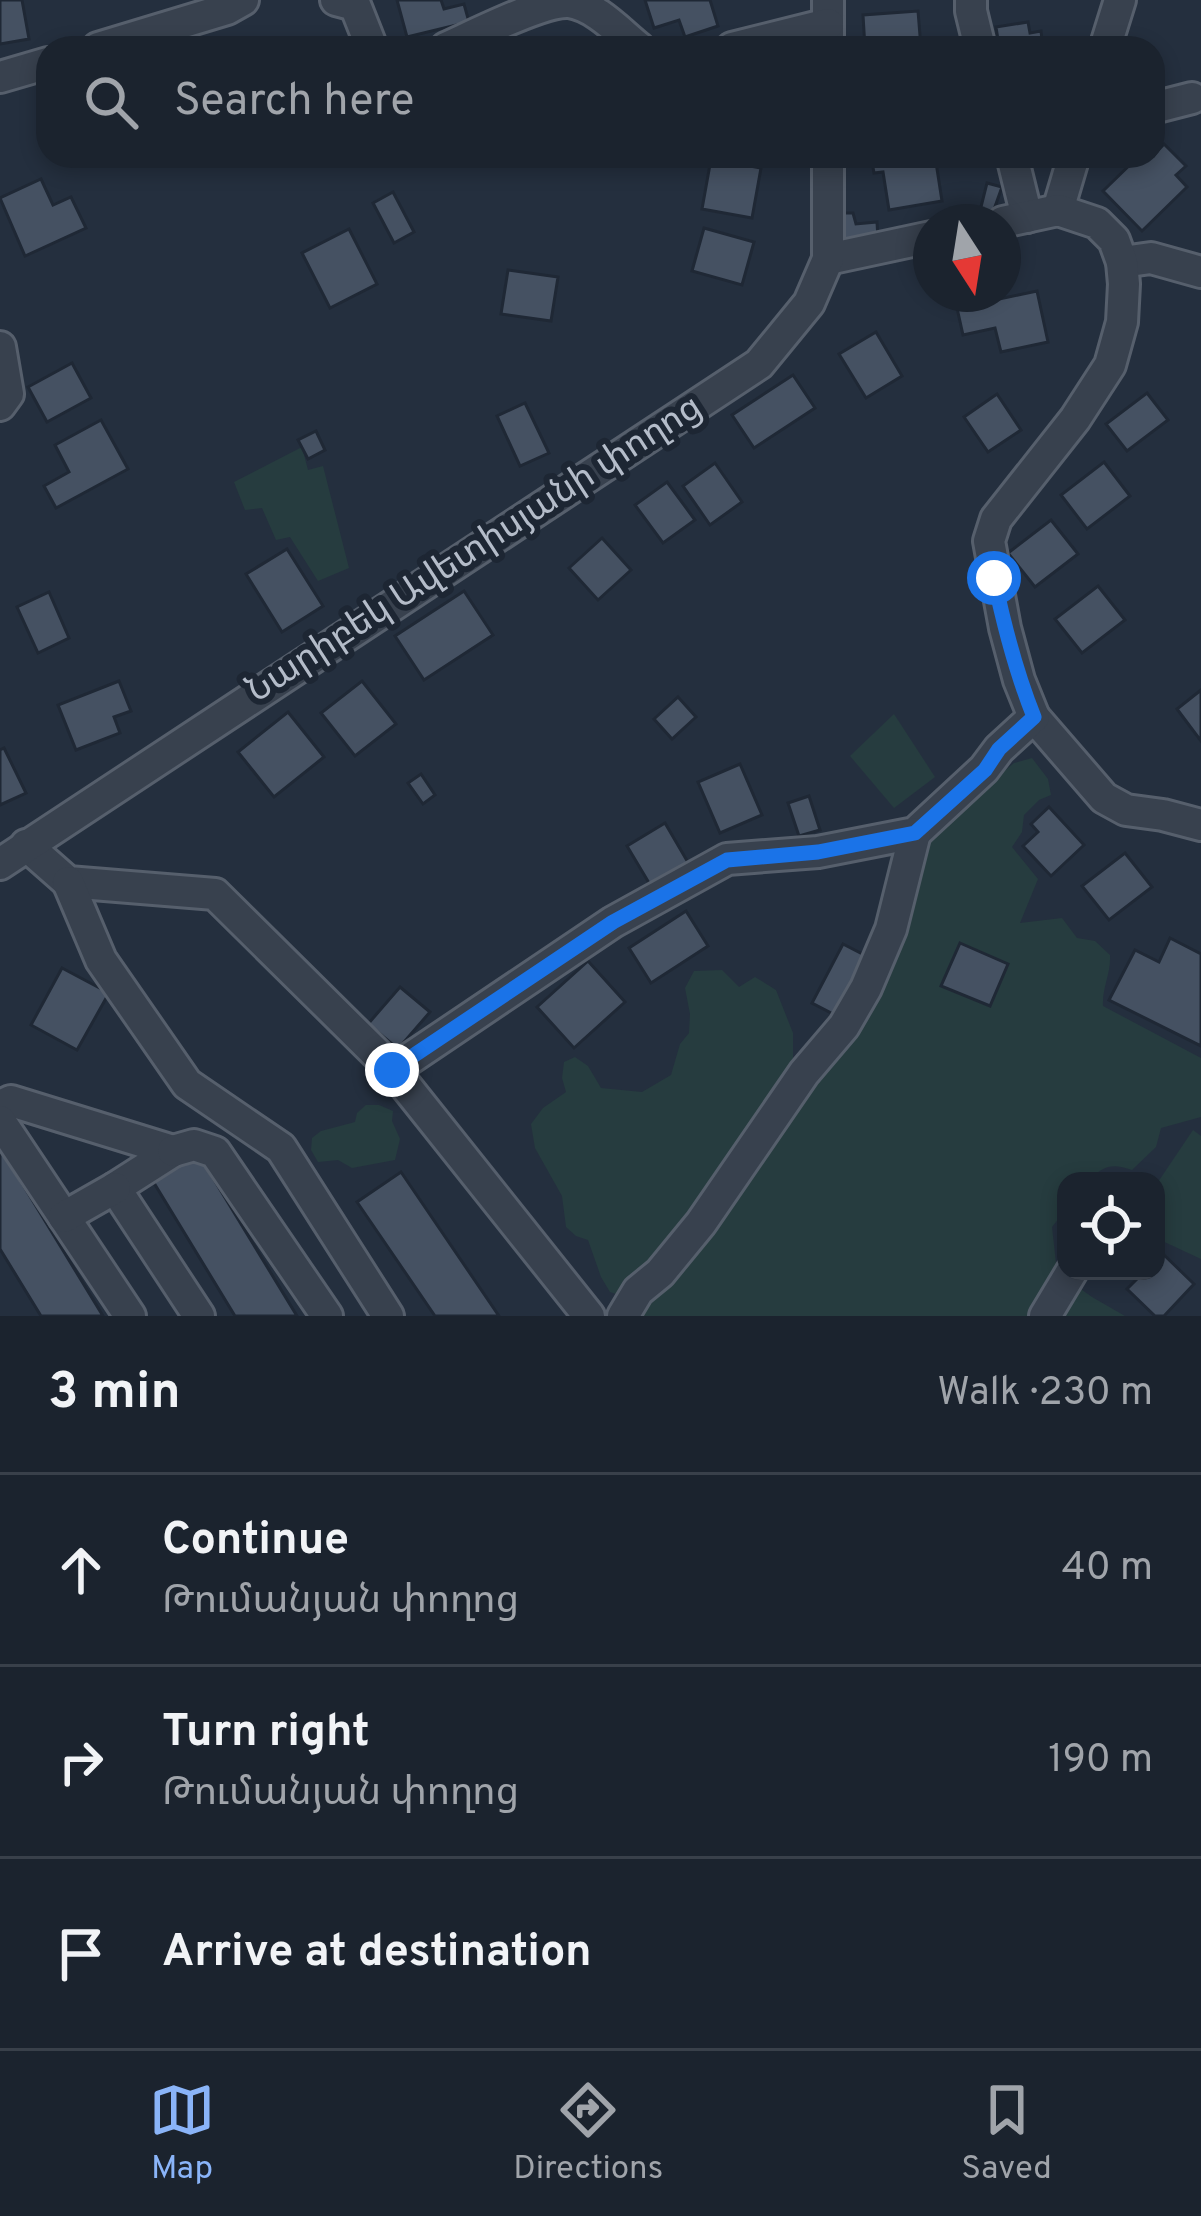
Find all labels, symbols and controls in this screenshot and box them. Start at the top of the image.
search box [36,36,1165,168]
icon: search [78,69,144,135]
text: Search here [174,74,414,131]
north arrow [913,204,1021,312]
street label: Նարիբեկ Ավետիսյանի փողոց [239,385,711,715]
route start [967,551,1021,605]
route end [365,1043,419,1097]
map controls [1057,1172,1165,1280]
button: locate [1057,1172,1165,1280]
text: 3 min [48,1362,181,1427]
text: Walk · 230 m [937,1370,1153,1419]
text: Continue [162,1513,349,1570]
icon: ahead [48,1537,114,1603]
text: 40 m [1062,1545,1153,1594]
text: Թումանյան փողոց [162,1578,519,1627]
text: Turn right [162,1705,370,1762]
icon: right [48,1729,114,1795]
text: 190 m [1048,1737,1153,1786]
text: Թումանյան փողոց [162,1770,519,1819]
icon: arrive [48,1921,114,1987]
text: Arrive at destination [162,1925,592,1982]
tab: Map [149,2077,215,2191]
tab: Directions [513,2077,663,2191]
tab: Saved [961,2077,1052,2191]

